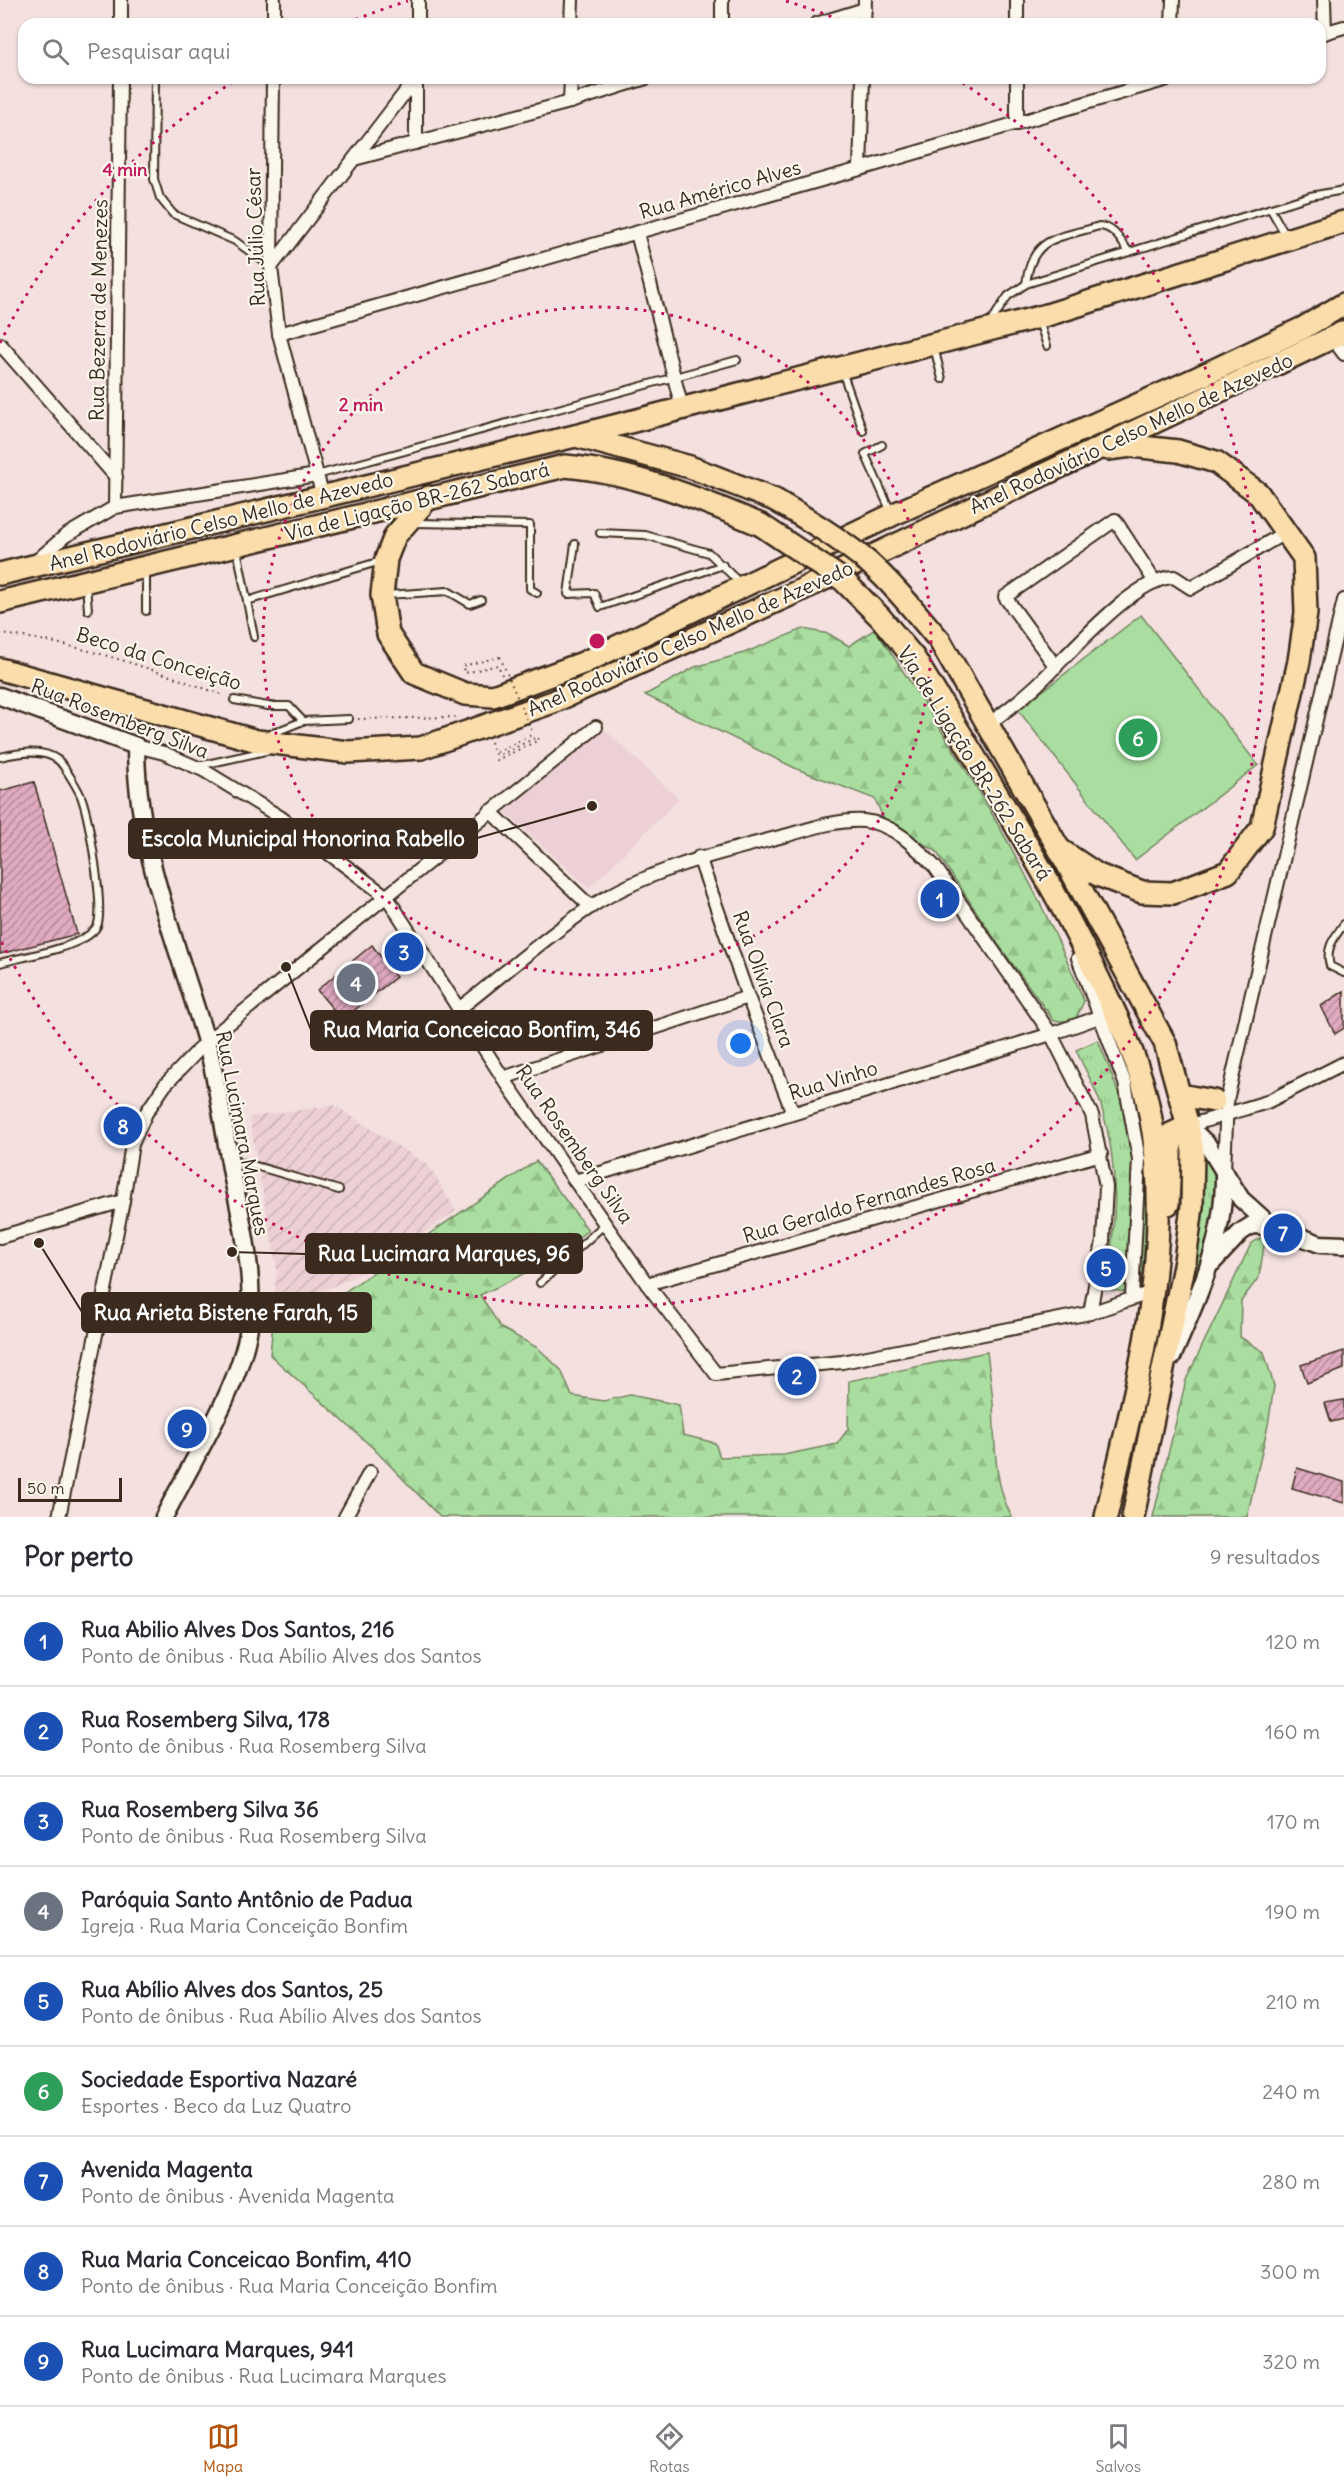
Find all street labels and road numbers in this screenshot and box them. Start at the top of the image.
street label: Rua Américo Alves [636,154,804,224]
street label: Rua Júlio César [240,167,270,307]
street label: Rua Bezerra de Menezes [84,199,112,421]
street label: Anel Rodoviário Celso Mello de Azevedo [965,347,1297,519]
street label: Via de Ligação BR-262 Sabará [282,456,552,546]
street label: Anel Rodoviário Celso Mello de Azevedo [46,466,396,576]
street label: Anel Rodoviário Celso Mello de Azevedo [523,555,857,721]
street label: Beco da Conceição [73,621,245,695]
street label: Via de Ligação BR-262 Sabará [892,641,1058,885]
street label: Rua Rosemberg Silva [28,673,212,763]
street label: Rua Olívia Clara [728,907,800,1051]
street label: Rua Lucimara Marques [211,1028,275,1238]
street label: Rua Vinho [785,1055,881,1105]
street label: Rua Rosemberg Silva [511,1060,639,1228]
street label: Rua Geraldo Fernandes Rosa [740,1152,998,1248]

